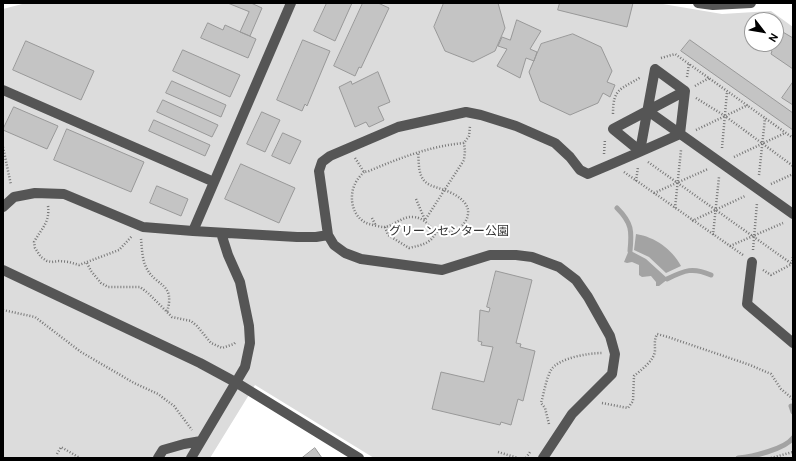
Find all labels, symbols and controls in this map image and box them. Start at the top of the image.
north arrow [744,12,784,52]
text: N [765,31,781,45]
park label: グリーンセンター公園 [389,224,509,238]

